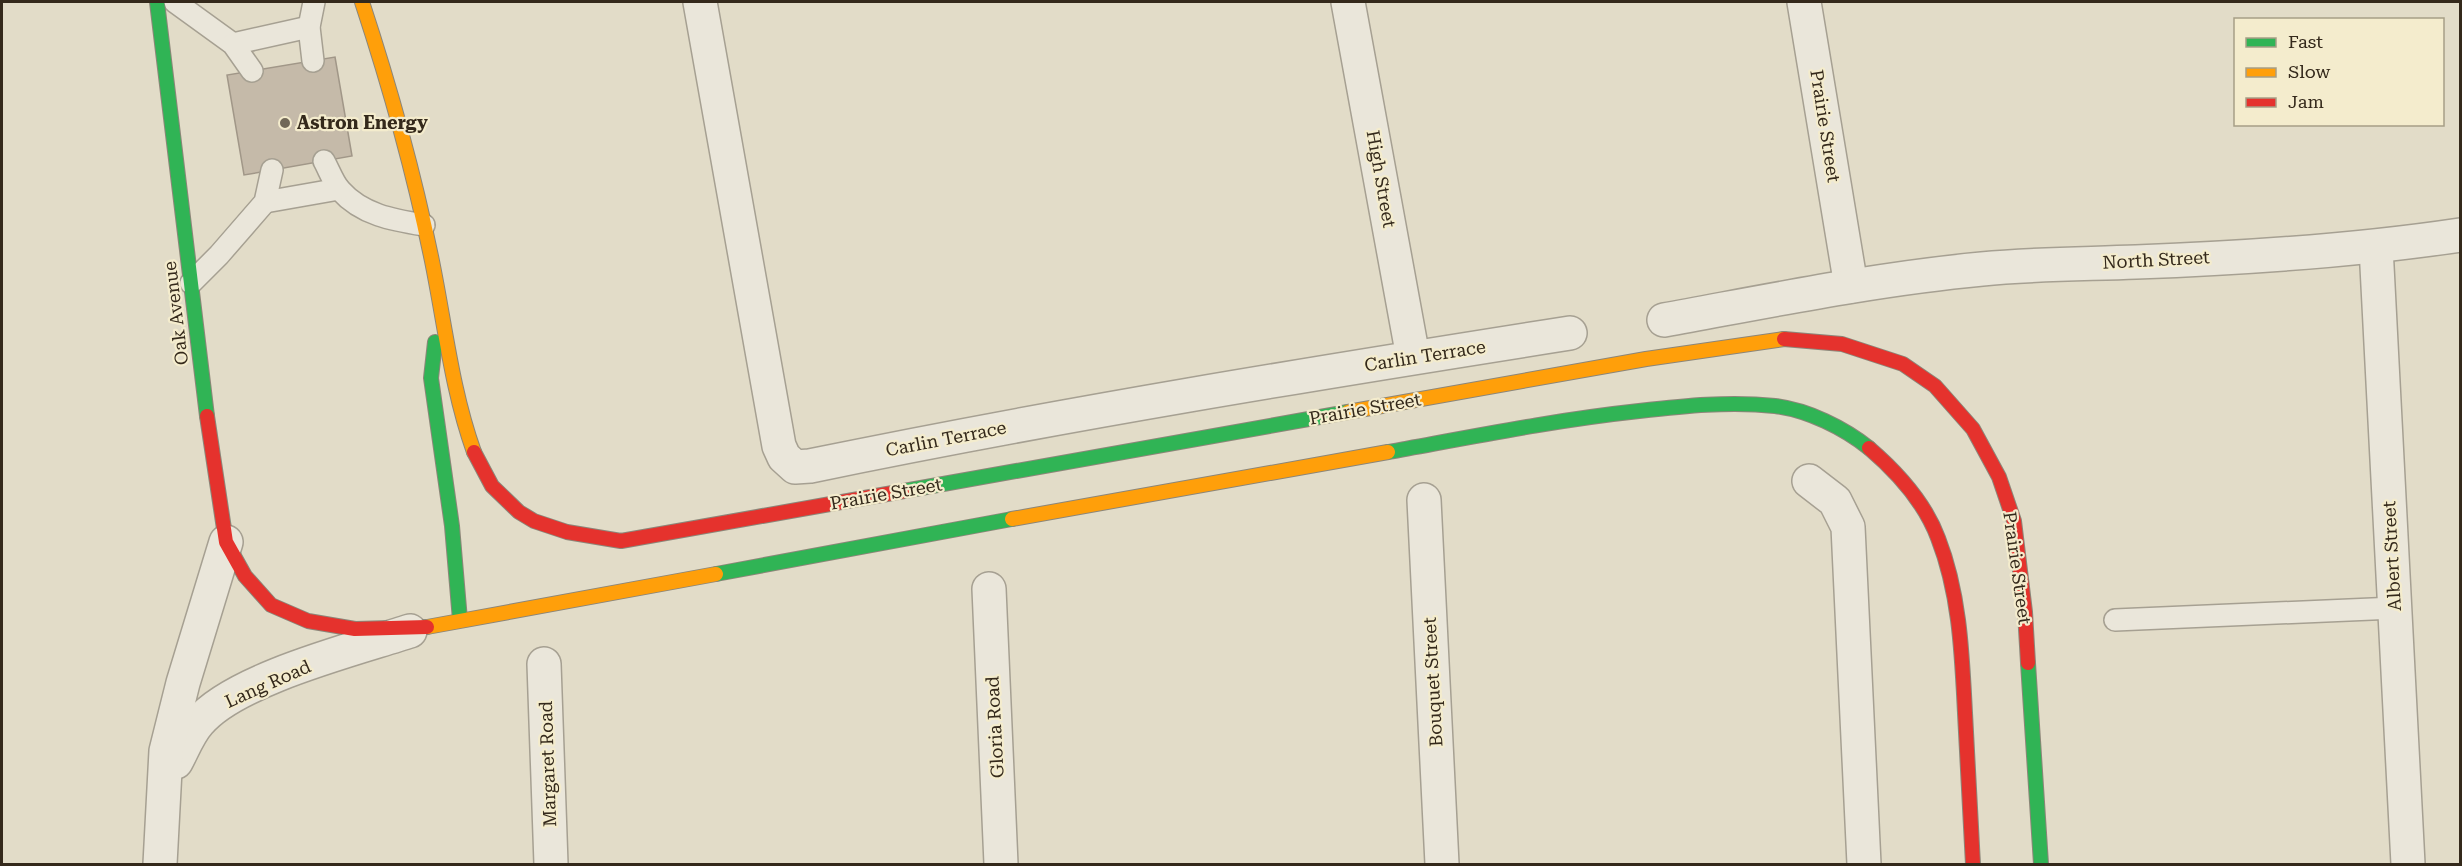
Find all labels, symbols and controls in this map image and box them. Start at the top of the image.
legend [2234,18,2444,126]
text: Fast [2288,31,2323,52]
text: Slow [2288,61,2330,82]
street label: Prairie Street [1806,68,1845,184]
text: Jam [2288,91,2324,112]
place label: Astron Energy [297,112,428,133]
marker: Astron Energy [278,116,292,130]
street label: High Street [1363,128,1400,230]
street label: North Street [2102,246,2210,273]
street label: Oak Avenue [159,260,192,366]
street label: Carlin Terrace [1363,336,1487,375]
street label: Prairie Street [1307,388,1423,429]
street label: Carlin Terrace [884,417,1008,460]
street label: Prairie Street [828,473,944,514]
street label: Albert Street [2378,500,2405,612]
street label: Prairie Street [1999,510,2036,626]
street label: Bouquet Street [1419,616,1446,747]
street label: Lang Road [222,655,314,712]
street label: Gloria Road [981,675,1008,779]
street label: Margaret Road [535,700,560,827]

